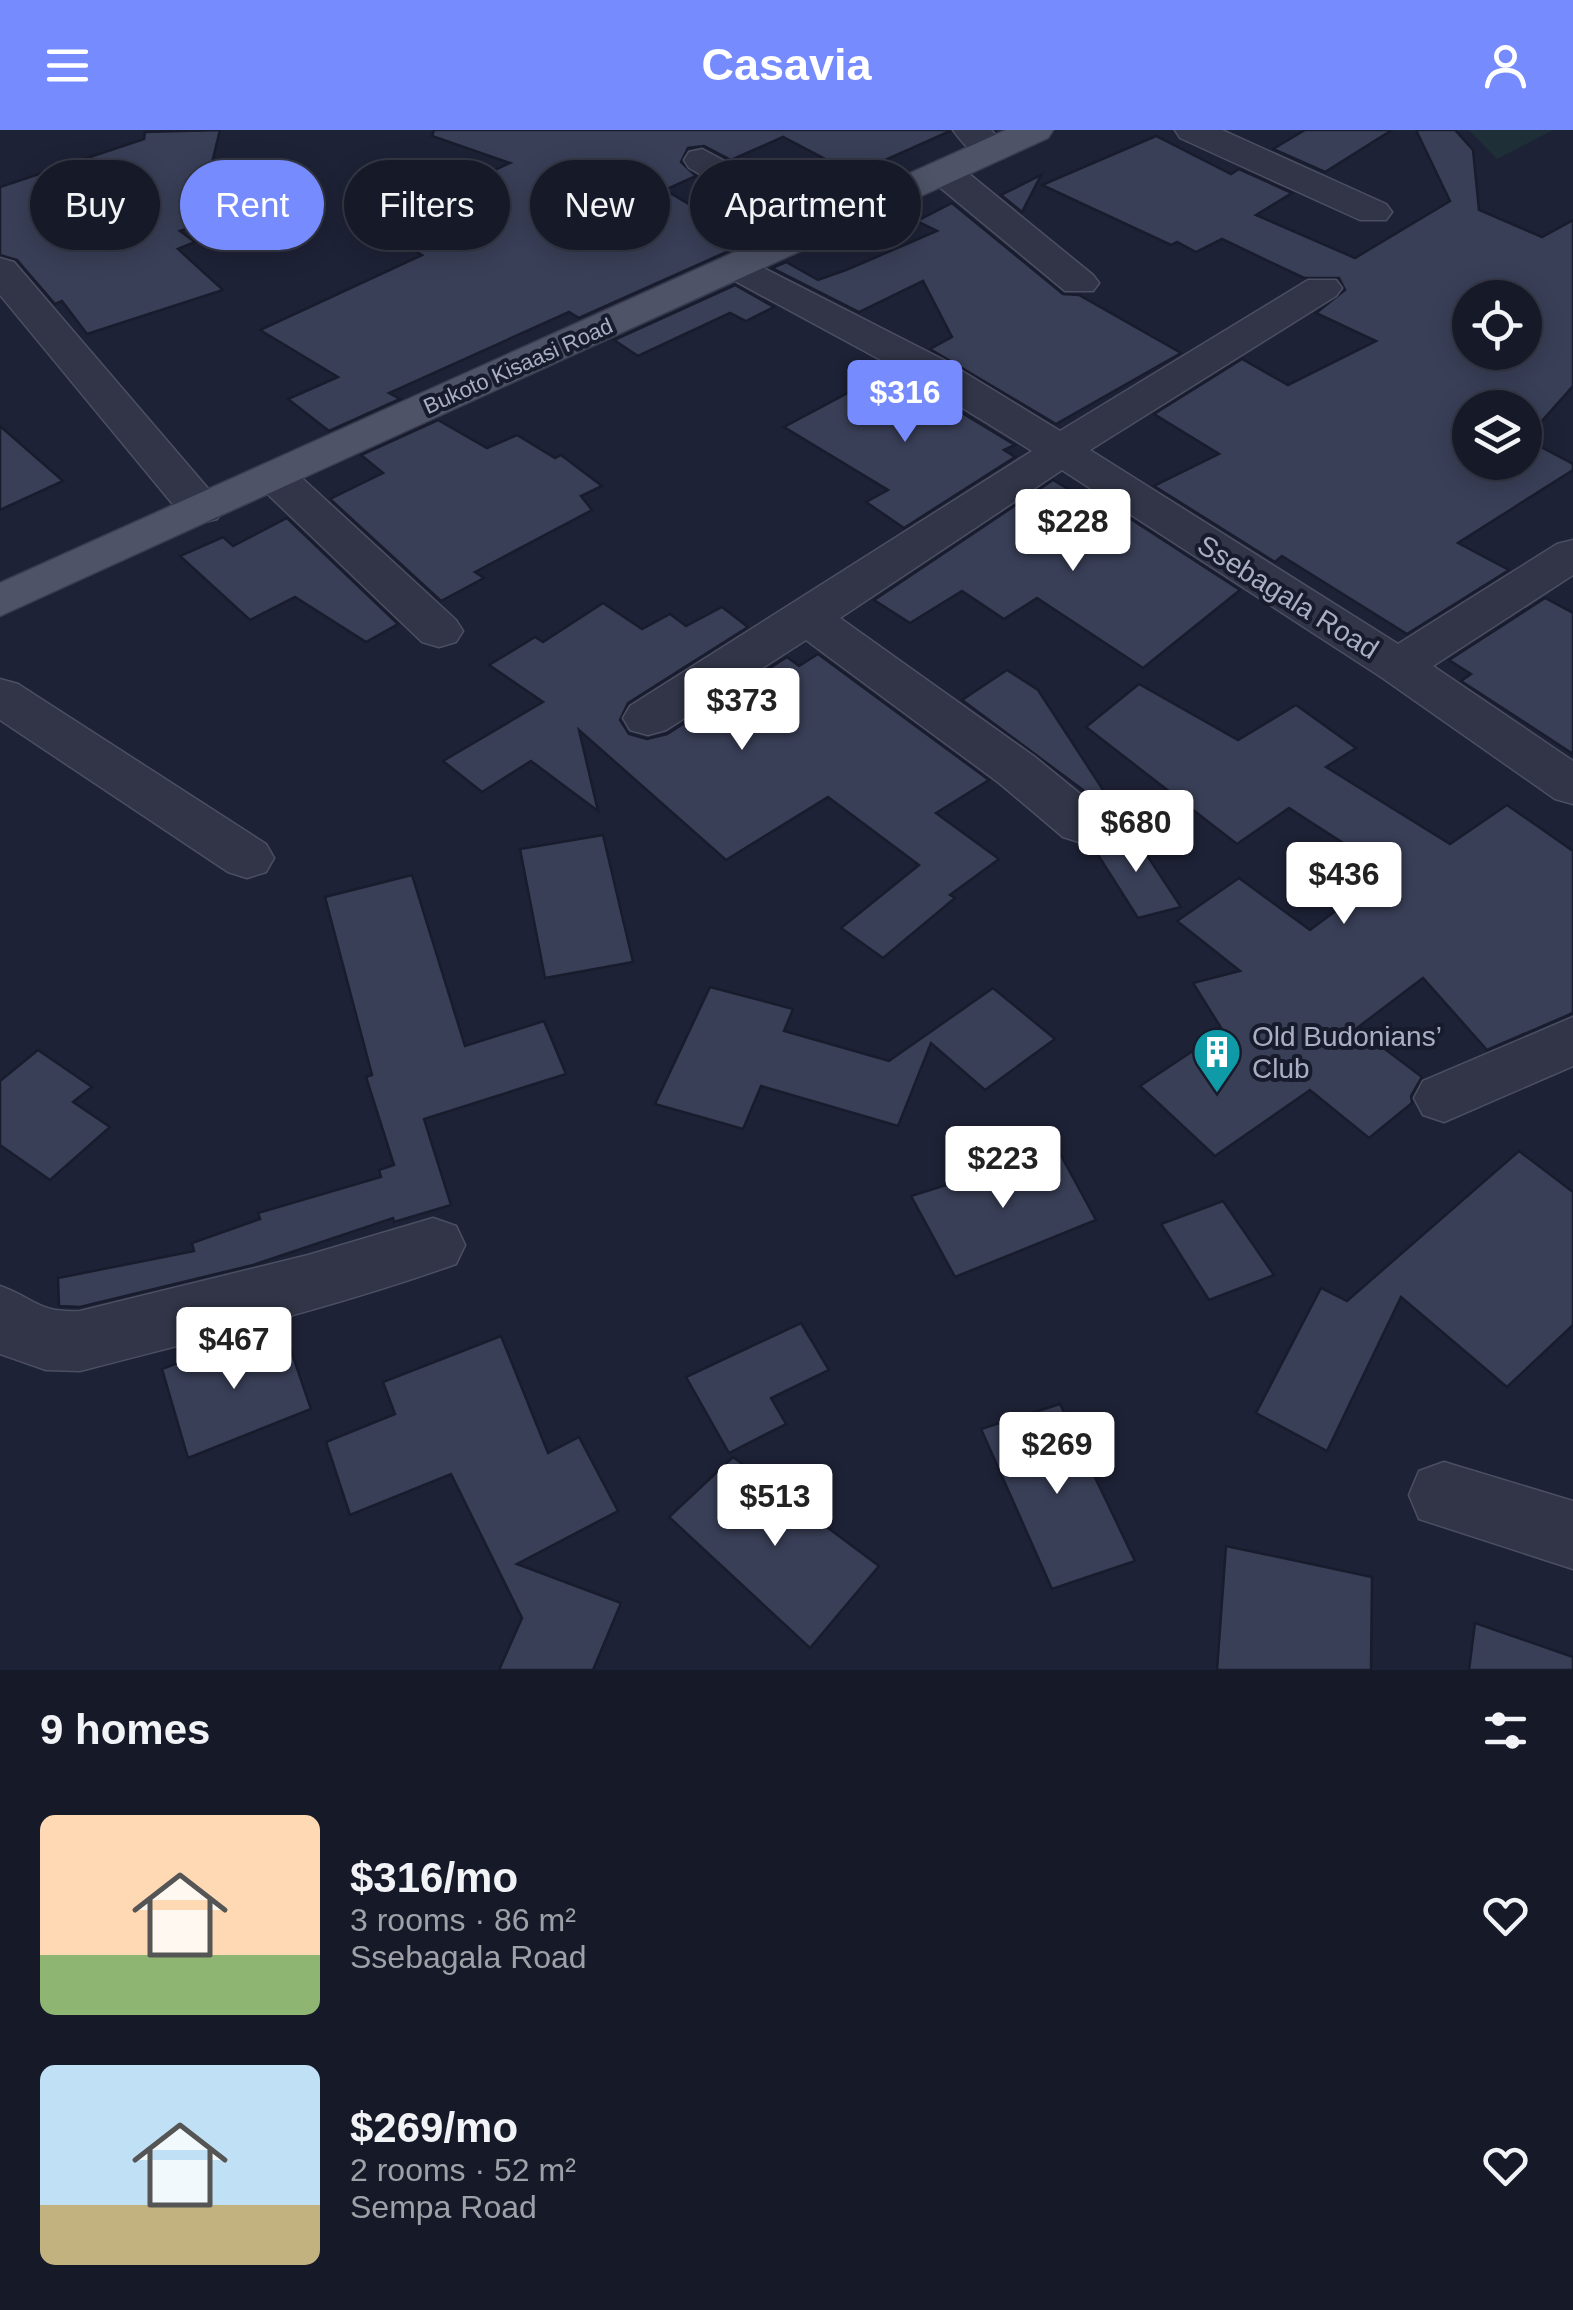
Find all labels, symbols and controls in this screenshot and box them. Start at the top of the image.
icon: menu [40,38,95,93]
icon: person [1478,38,1533,93]
text: Casavia [701,39,872,90]
chip: Buy [30,160,160,250]
chip: Rent [180,160,324,250]
chip: Filters [344,160,510,250]
chip: New [530,160,670,250]
chip: Apartment [690,160,921,250]
map controls [1452,280,1542,480]
button: locate [1452,280,1542,370]
street label: Bukoto Kisaasi Road [420,313,616,419]
pin: $316 [846,360,964,445]
text: $316 [869,374,941,410]
button: layers [1452,390,1542,480]
pin: $228 [1014,489,1132,574]
text: $228 [1037,503,1109,539]
street label: Ssebagala Road [1192,529,1384,665]
pin: $373 [683,668,801,753]
text: $373 [706,682,778,718]
pin: $680 [1077,790,1195,875]
text: $680 [1100,804,1172,840]
pin: $436 [1285,842,1403,927]
text: $436 [1308,856,1380,892]
place label: Old Budonians’ Club [1252,1021,1442,1084]
building icon: Old Budonians’ Club [1191,1026,1243,1094]
pin: $223 [944,1126,1062,1211]
text: $223 [967,1140,1039,1176]
pin: $467 [175,1307,293,1392]
text: $467 [198,1321,270,1357]
pin: $269 [998,1412,1116,1497]
text: $269 [1021,1426,1093,1462]
pin: $513 [716,1464,834,1549]
text: $513 [739,1478,811,1514]
icon: filters [1478,1703,1533,1758]
text: 9 homes [40,1706,210,1753]
text: $316/mo [350,1854,518,1901]
icon: home [120,1855,240,1975]
icon: heart [1478,1888,1533,1943]
text: 3 rooms · 86 m² [350,1902,576,1938]
text: Ssebagala Road [350,1939,587,1975]
text: $269/mo [350,2104,518,2151]
icon: home [120,2105,240,2225]
icon: heart [1478,2138,1533,2193]
text: 2 rooms · 52 m² [350,2152,576,2188]
text: Sempa Road [350,2189,537,2225]

